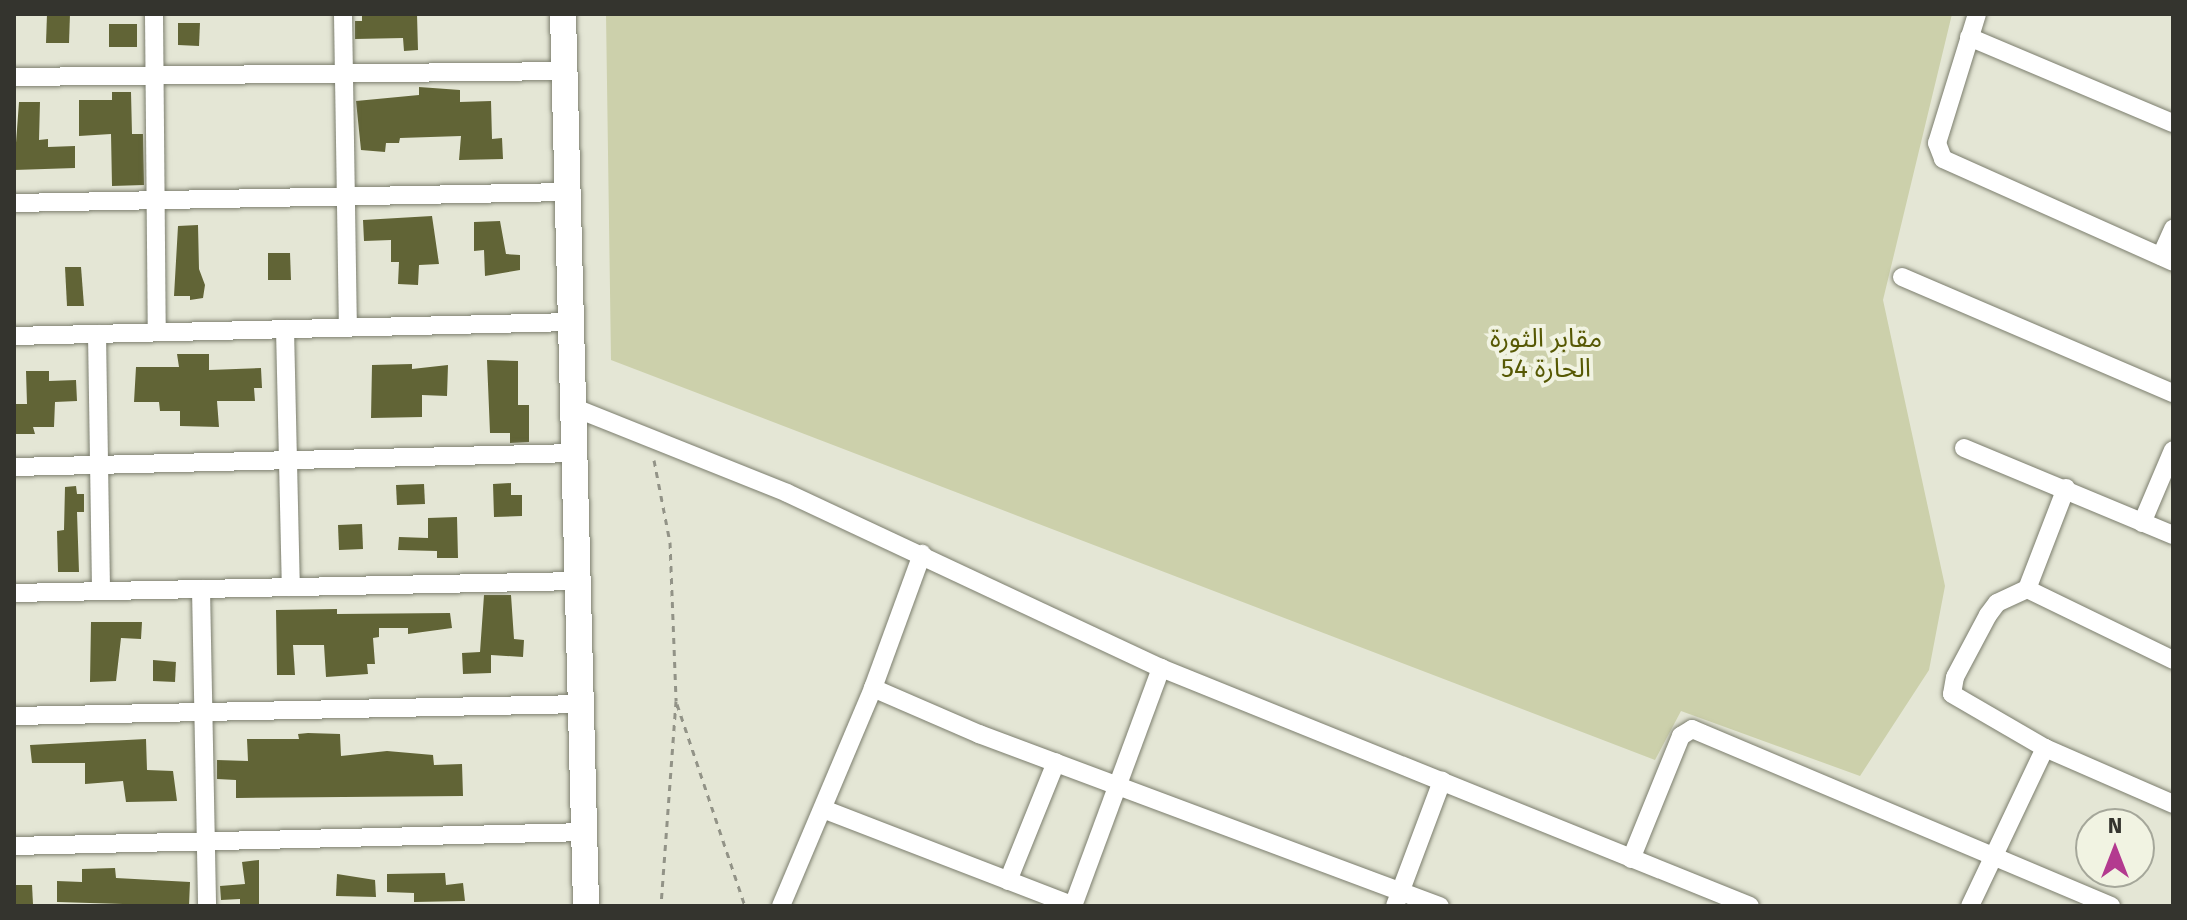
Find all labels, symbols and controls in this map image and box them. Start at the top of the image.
park label: مقابر الثورة الحارة 54 [1490,323,1602,384]
north arrow [2075,808,2155,888]
text: N [2108,812,2122,839]

